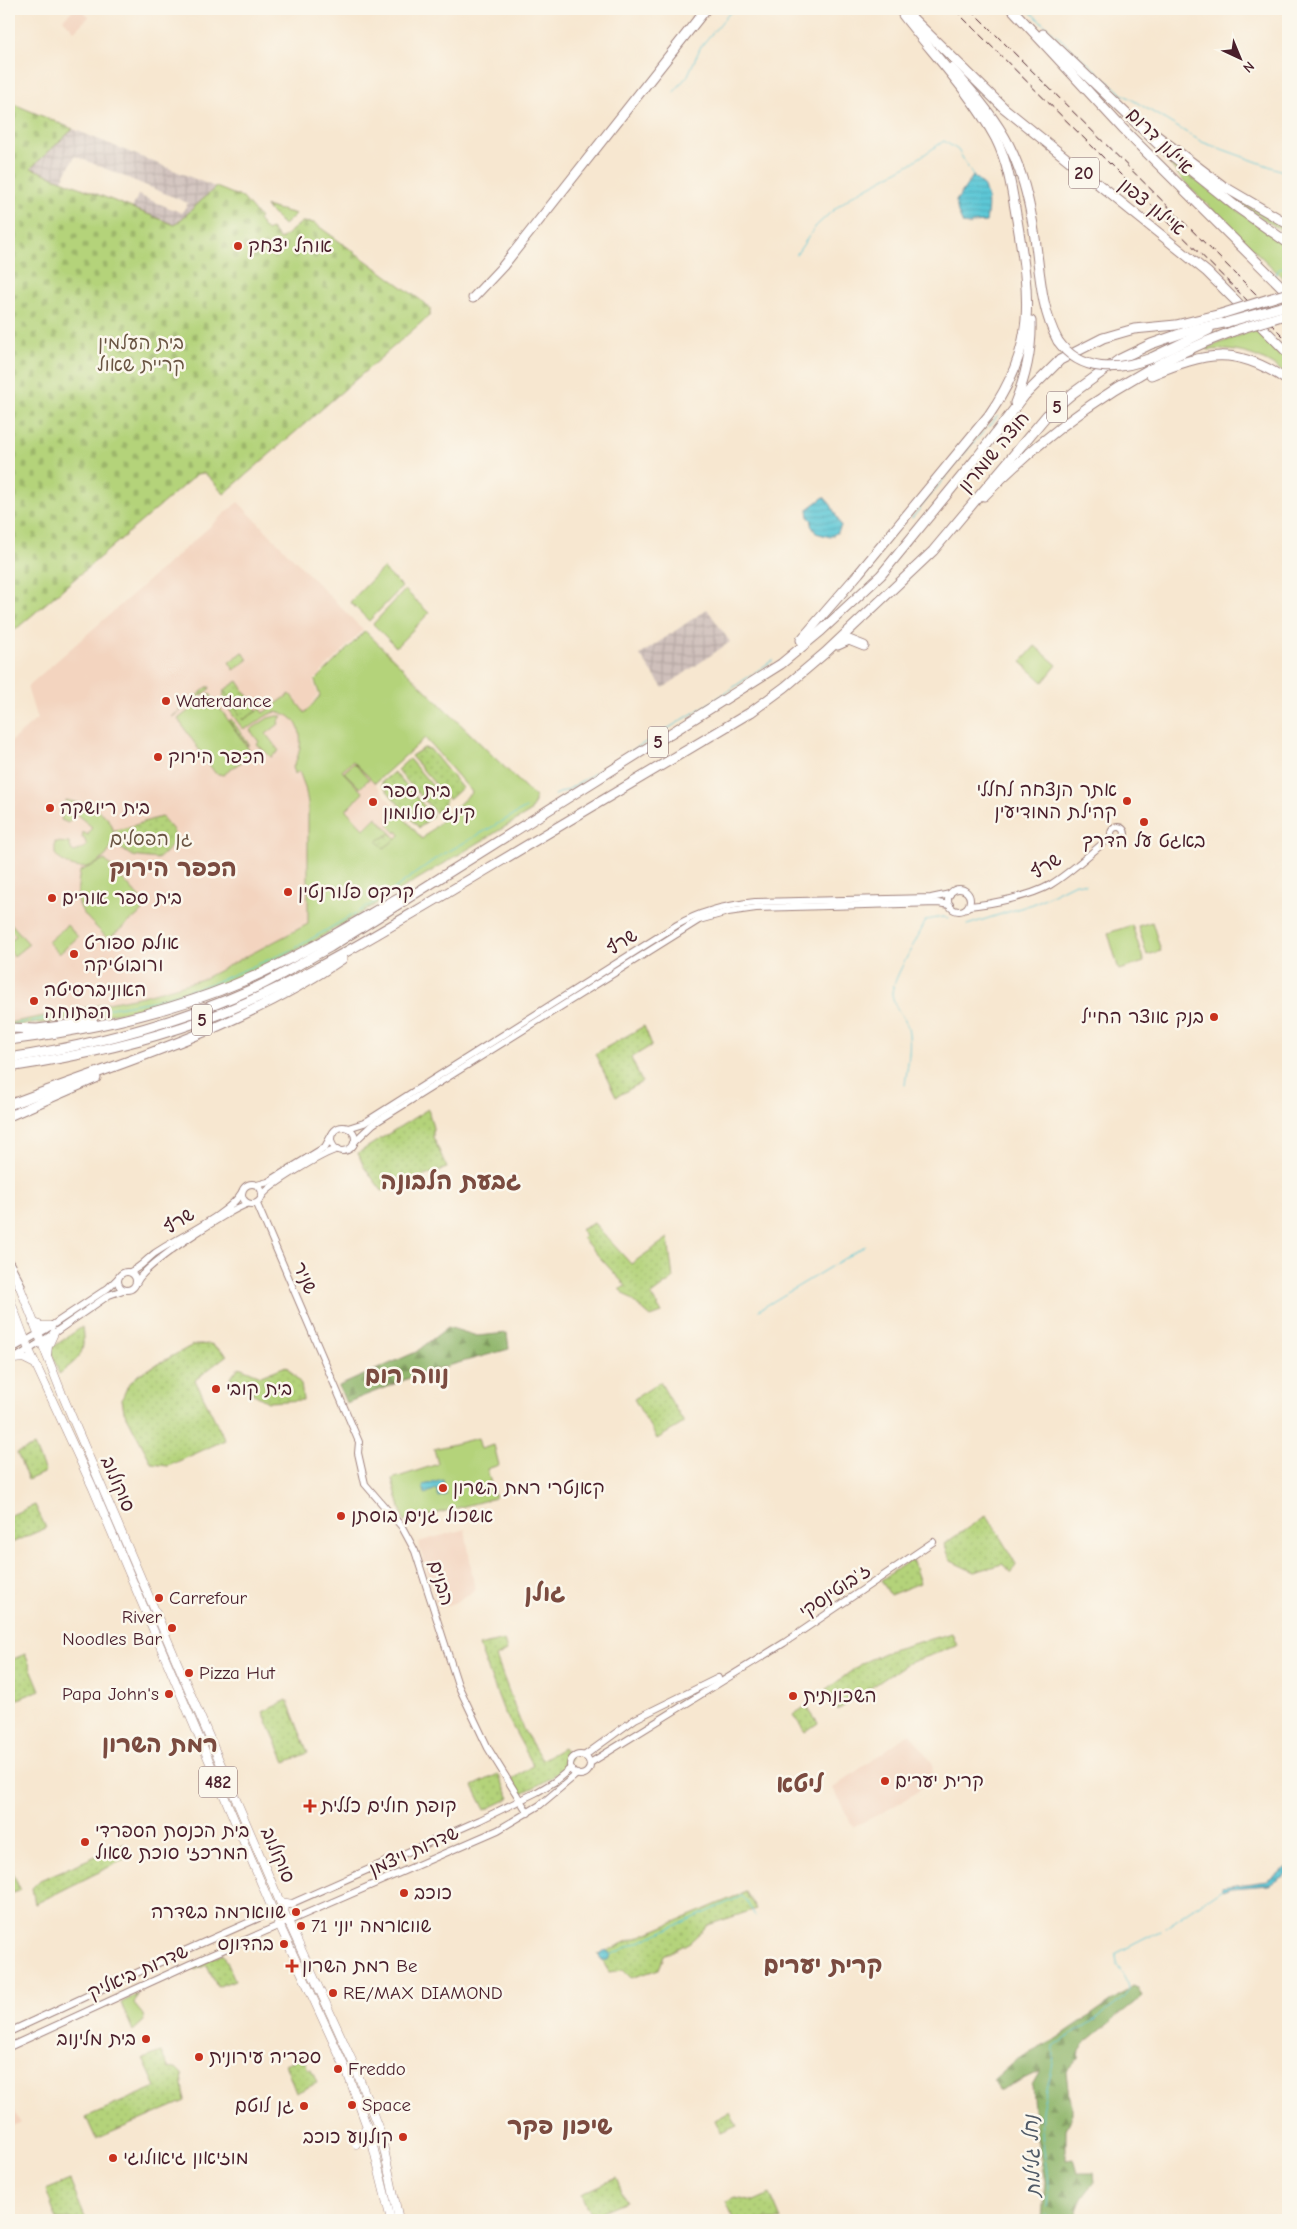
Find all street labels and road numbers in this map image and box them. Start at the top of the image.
street label: איילון דרום [1122,103,1198,179]
road number: 20 [1069,158,1099,188]
street label: איילון צפון [1114,174,1189,241]
road number: 5 [1047,392,1067,422]
street label: חוצה שומרון [954,407,1035,497]
road number: 5 [648,726,668,758]
street label: שרף [1027,848,1065,884]
street label: שרף [603,924,641,960]
road number: 5 [192,1004,212,1036]
street label: שרף [160,1203,198,1239]
street label: שניר [288,1258,322,1298]
street label: סוקולוב [96,1453,139,1515]
street label: הבנים [424,1558,458,1608]
street label: ז'בוטינסקי [795,1559,875,1623]
road number: 482 [199,1766,237,1798]
street label: שדרות ויצמן [366,1821,463,1881]
street label: סוקולוב [256,1824,299,1886]
street label: שדרות ביאליק [84,1940,193,2005]

